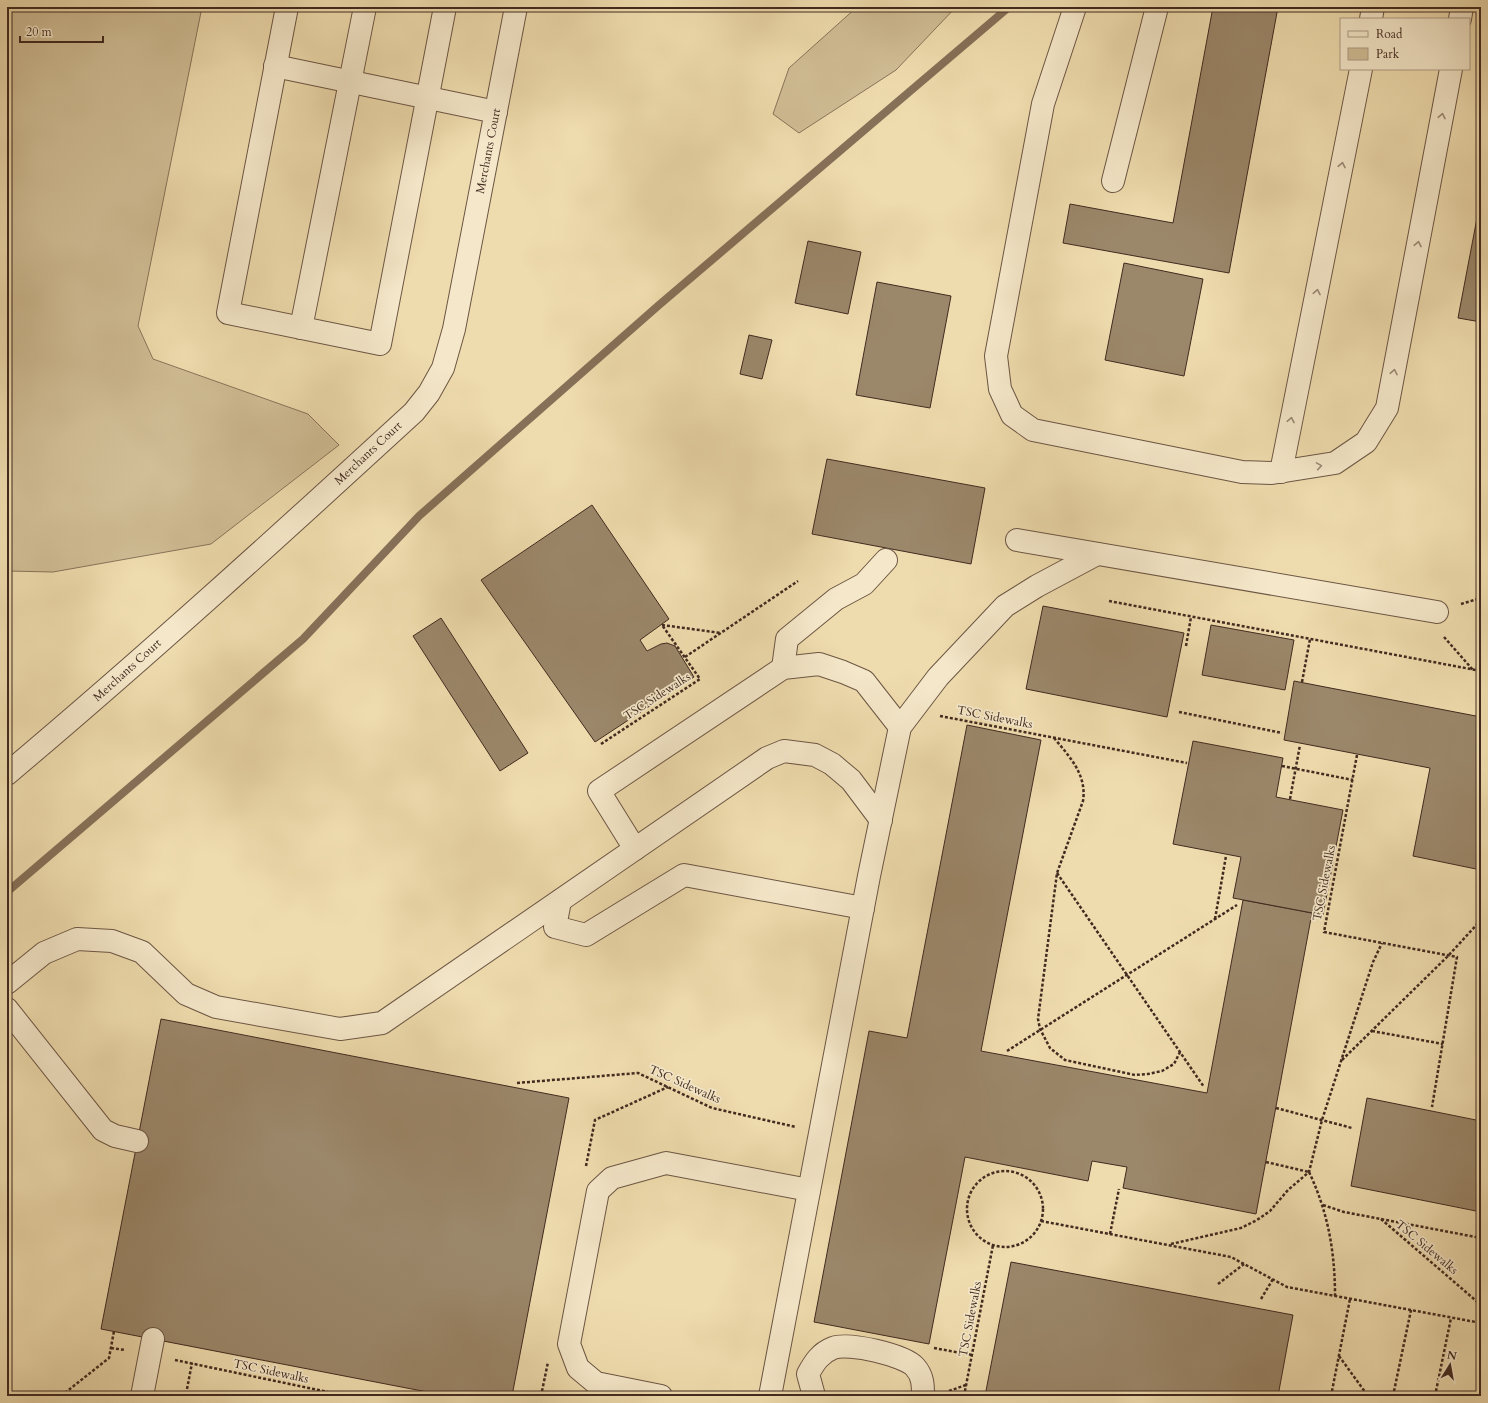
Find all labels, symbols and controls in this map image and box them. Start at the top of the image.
scale bar [20,18,103,44]
legend [1340,18,1470,70]
text: 20 m [26,24,53,40]
text: Road [1376,26,1403,42]
text: Park [1376,46,1400,62]
street label: Merchants Court [472,107,504,195]
one-way arrow [1437,113,1446,120]
one-way arrow [1337,162,1346,168]
one-way arrow [1413,241,1422,247]
one-way arrow [1312,289,1320,296]
one-way arrow [1389,369,1397,375]
street label: Merchants Court [331,417,405,488]
one-way arrow [1287,417,1295,423]
one-way arrow [1316,462,1323,470]
street label: Merchants Court [89,635,165,705]
street label: TSC Sidewalks [620,668,694,724]
street label: TSC Sidewalks [956,702,1034,732]
street label: TSC Sidewalks [1309,844,1339,922]
street label: TSC Sidewalks [647,1061,723,1107]
street label: TSC Sidewalks [1392,1216,1462,1278]
street label: TSC Sidewalks [955,1280,985,1358]
north arrow [1430,1345,1470,1385]
text: N [1446,1347,1458,1364]
street label: TSC Sidewalks [232,1355,310,1387]

